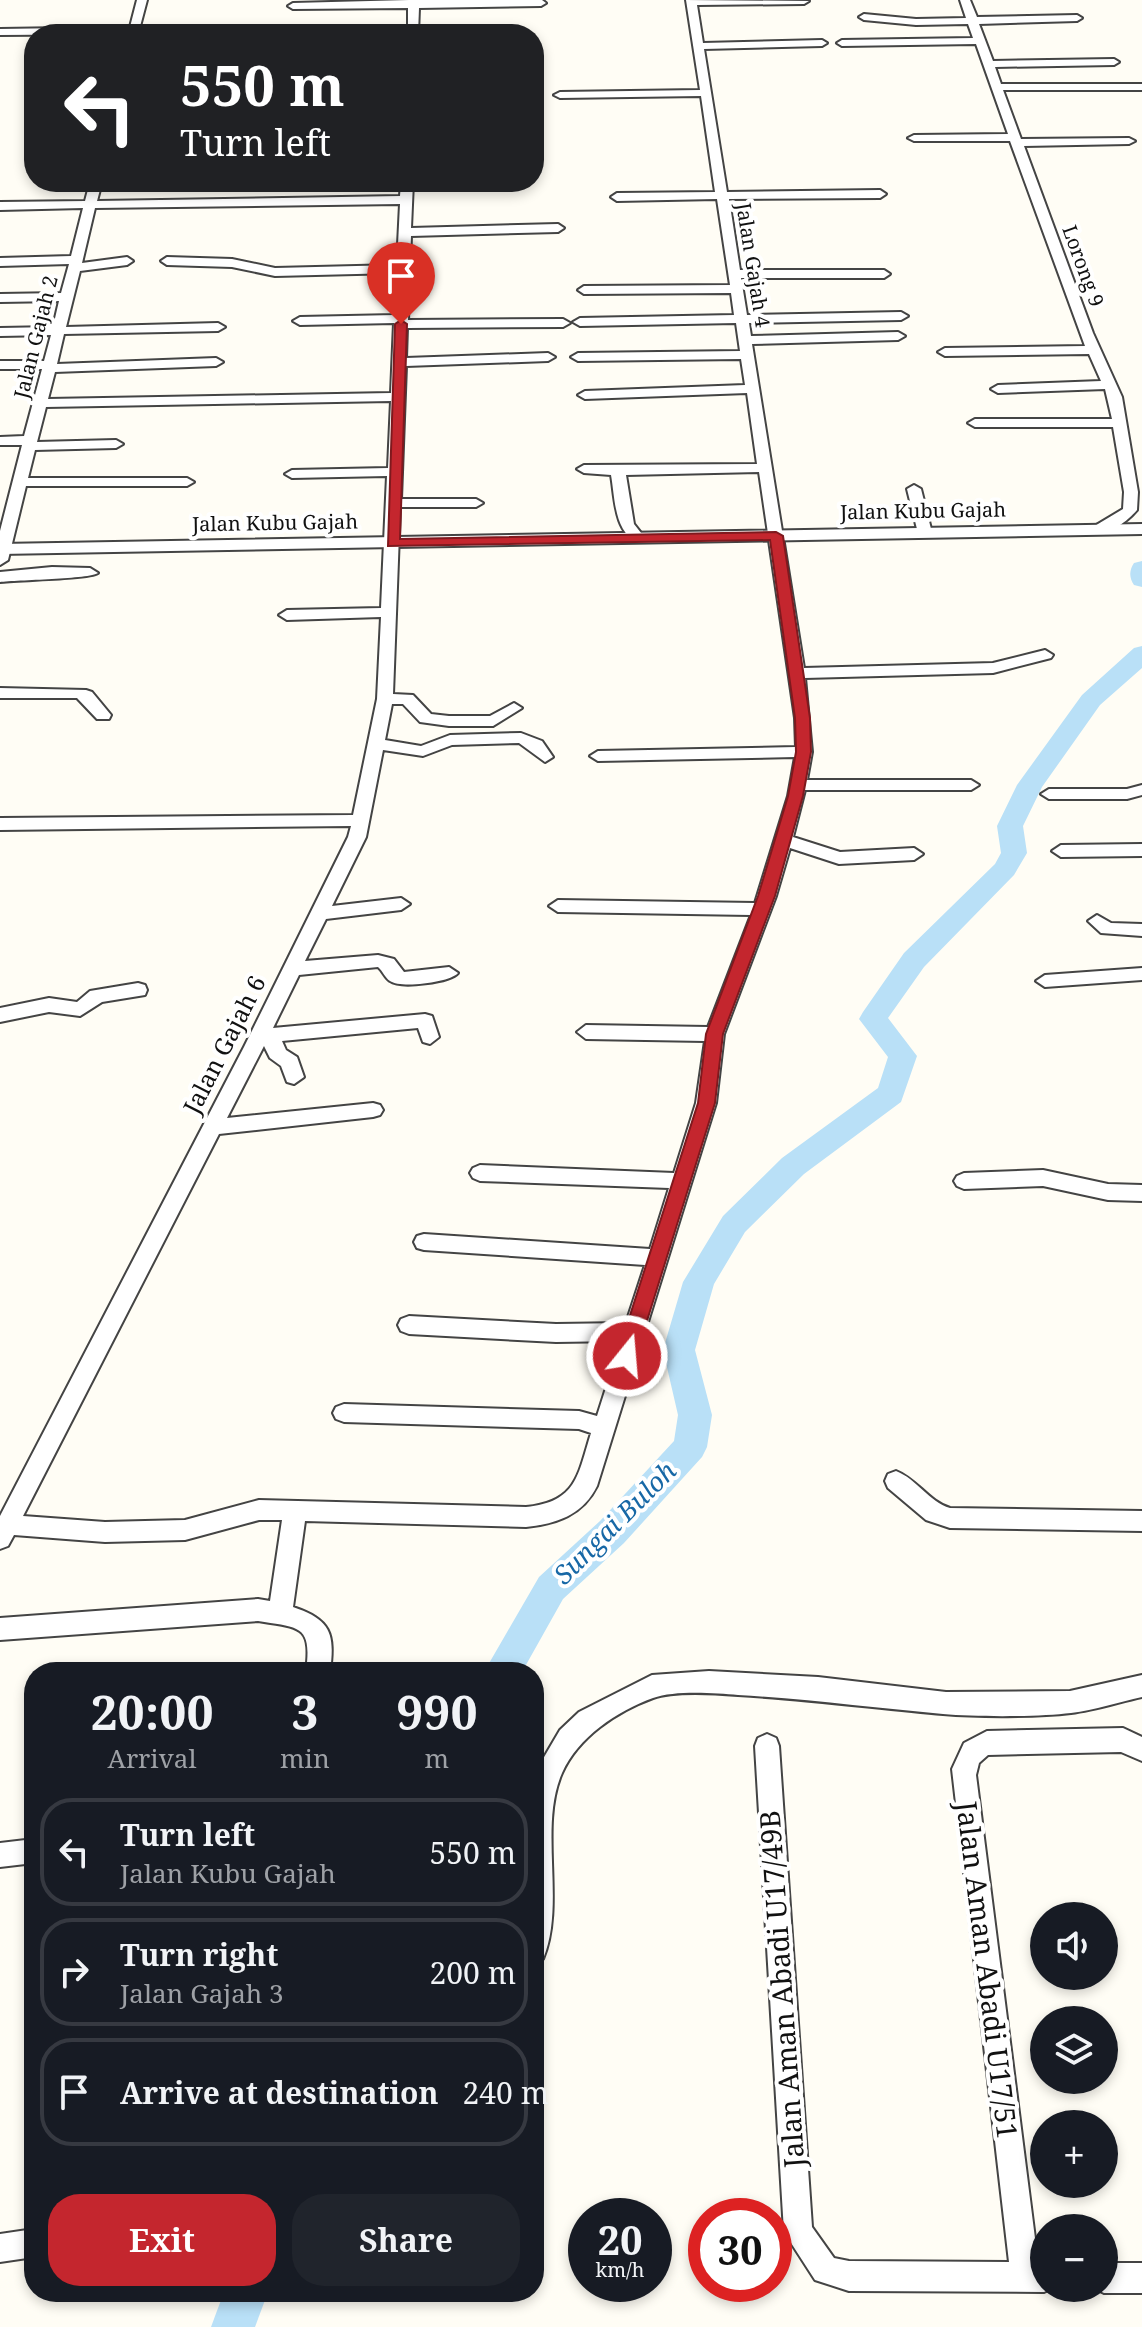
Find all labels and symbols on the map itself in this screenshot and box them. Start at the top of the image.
street label: Jalan Gajah 4 [730,200,777,329]
street label: Lorong 9 [1056,221,1111,310]
pin [367,242,435,324]
street label: Jalan Gajah 2 [7,273,64,402]
street label: Jalan Kubu Gajah [839,496,1006,525]
street label: Jalan Kubu Gajah [191,508,358,537]
street label: Jalan Gajah 6 [174,970,273,1120]
position arrow [585,1314,669,1398]
water label: Sungai Buloh [545,1453,684,1592]
street label: Jalan Aman Abadi U17/51 [948,1798,1028,2141]
street label: Jalan Aman Abadi U17/49B [750,1809,813,2170]
speed limit sign: 30 [688,2198,792,2302]

